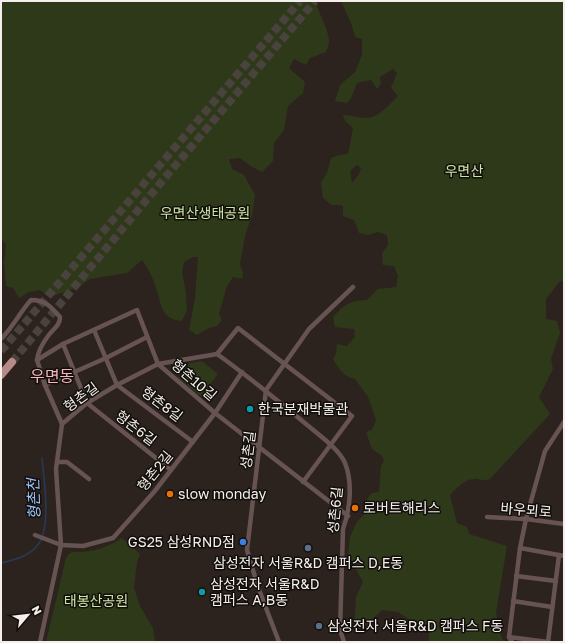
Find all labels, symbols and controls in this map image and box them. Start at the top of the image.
park label: 우면산 [445,162,483,179]
park label: 우면산생태공원 [160,204,250,221]
street label: 형촌10길 [168,355,220,404]
district label: 우면동 [30,366,74,386]
street label: 형촌길 [60,378,101,415]
street label: 형촌8길 [138,383,186,425]
place label: 한국분재박물관 [258,400,348,417]
marker: 한국분재박물관 [245,404,255,414]
street label: 형촌6길 [113,406,160,449]
street label: 성촌길 [237,430,258,470]
street label: 형촌2길 [133,447,176,494]
water label: 형촌천 [23,476,43,520]
place label: slow monday [178,485,266,502]
street label: 성촌6길 [324,486,345,534]
marker: slow monday [165,489,175,499]
place label: 로버트해리스 [363,499,440,516]
street label: 바우뫼로 [500,499,553,520]
marker: 로버트해리스 [350,503,360,513]
place label: GS25 삼성RND점 [128,533,235,550]
marker: GS25 삼성RND점 [238,537,248,547]
marker: 삼성전자 서울R&D 캠퍼스 D,E동 [303,543,313,553]
place label: 삼성전자 서울R&D 캠퍼스 D,E동 [213,554,403,571]
place label: 삼성전자 서울R&D 캠퍼스 A,B동 [210,575,319,608]
marker: 삼성전자 서울R&D 캠퍼스 A,B동 [197,587,207,597]
park label: 태봉산공원 [64,592,128,609]
north arrow [8,595,48,635]
text: N [30,603,45,617]
place label: 삼성전자 서울R&D 캠퍼스 F동 [327,617,503,634]
marker: 삼성전자 서울R&D 캠퍼스 F동 [314,621,324,631]

